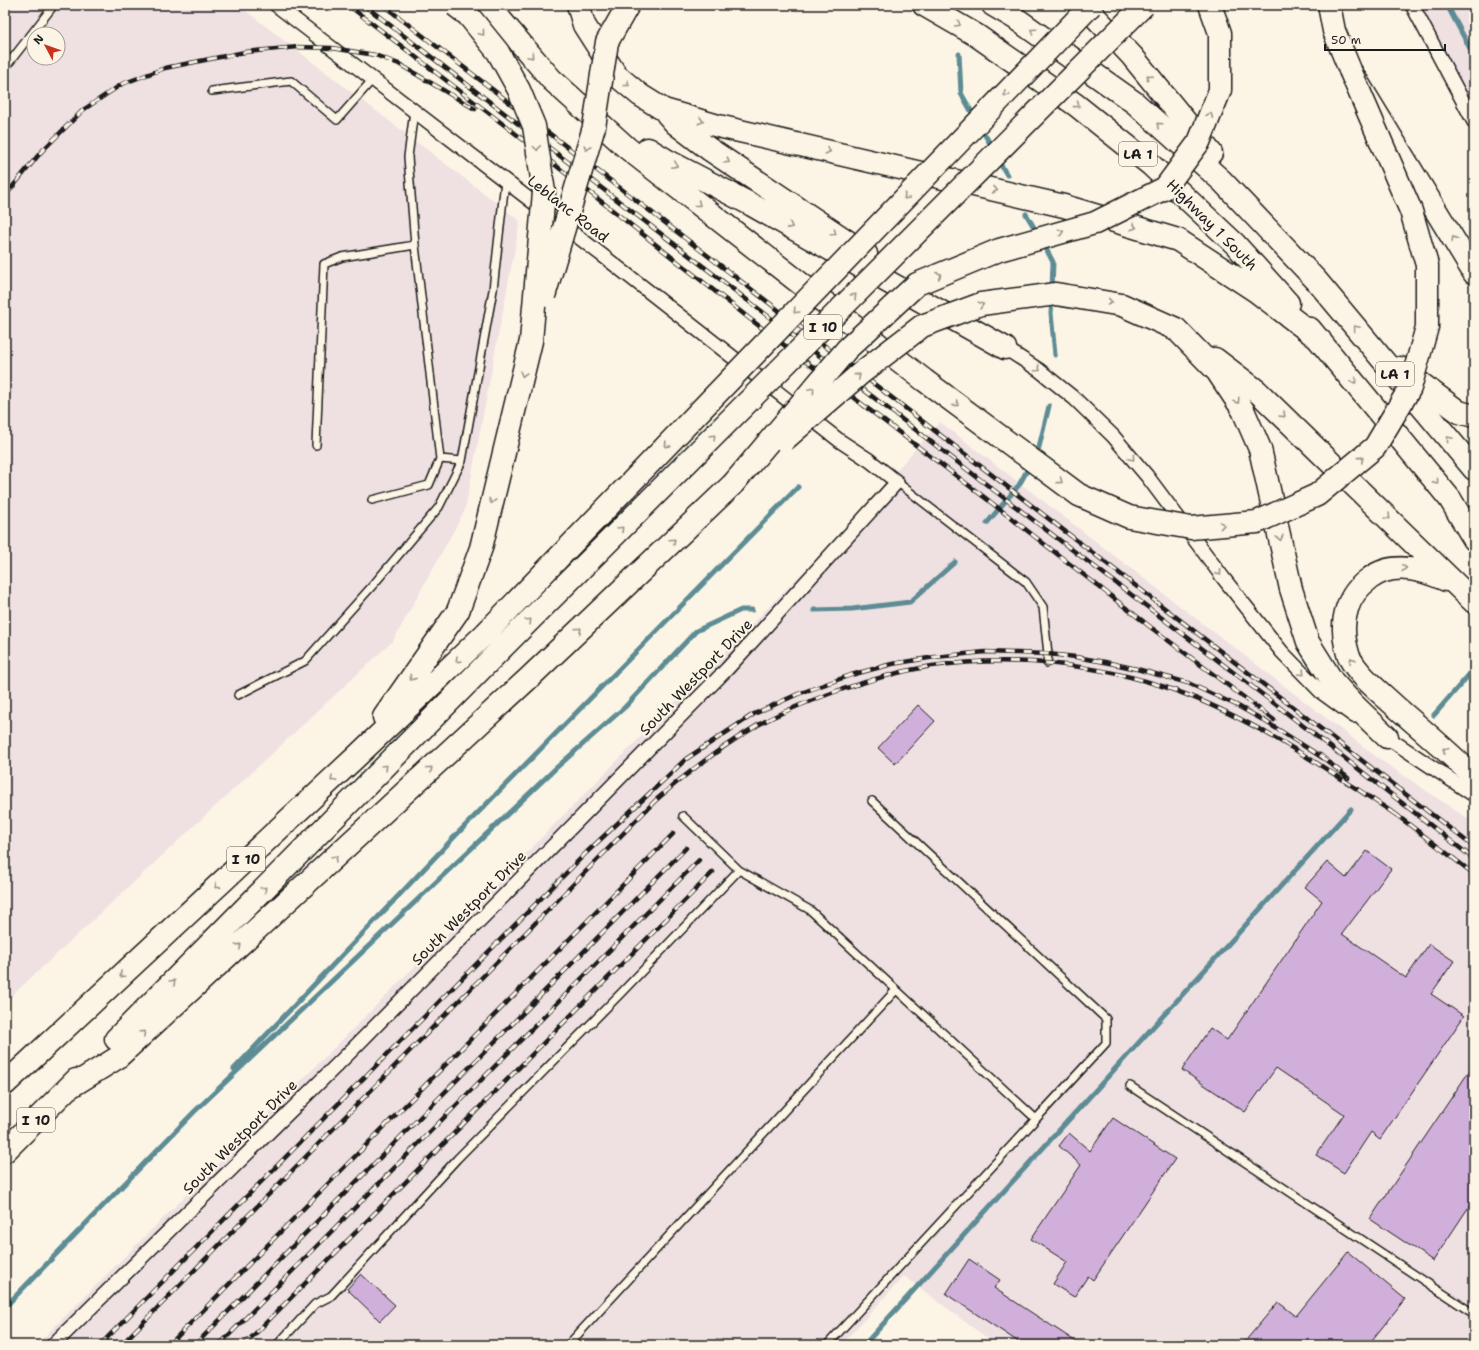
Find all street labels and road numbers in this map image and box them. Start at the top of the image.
road number: LA 1 [1119,142,1157,166]
street label: Leblanc Road [523,171,613,247]
street label: Highway 1 South [1162,175,1262,275]
road number: I 10 [804,315,842,339]
road number: LA 1 [1376,362,1414,386]
street label: South Westport Drive [635,614,757,740]
street label: South Westport Drive [407,846,531,970]
road number: I 10 [227,847,265,871]
street label: South Westport Drive [178,1075,302,1199]
road number: I 10 [17,1108,55,1132]

